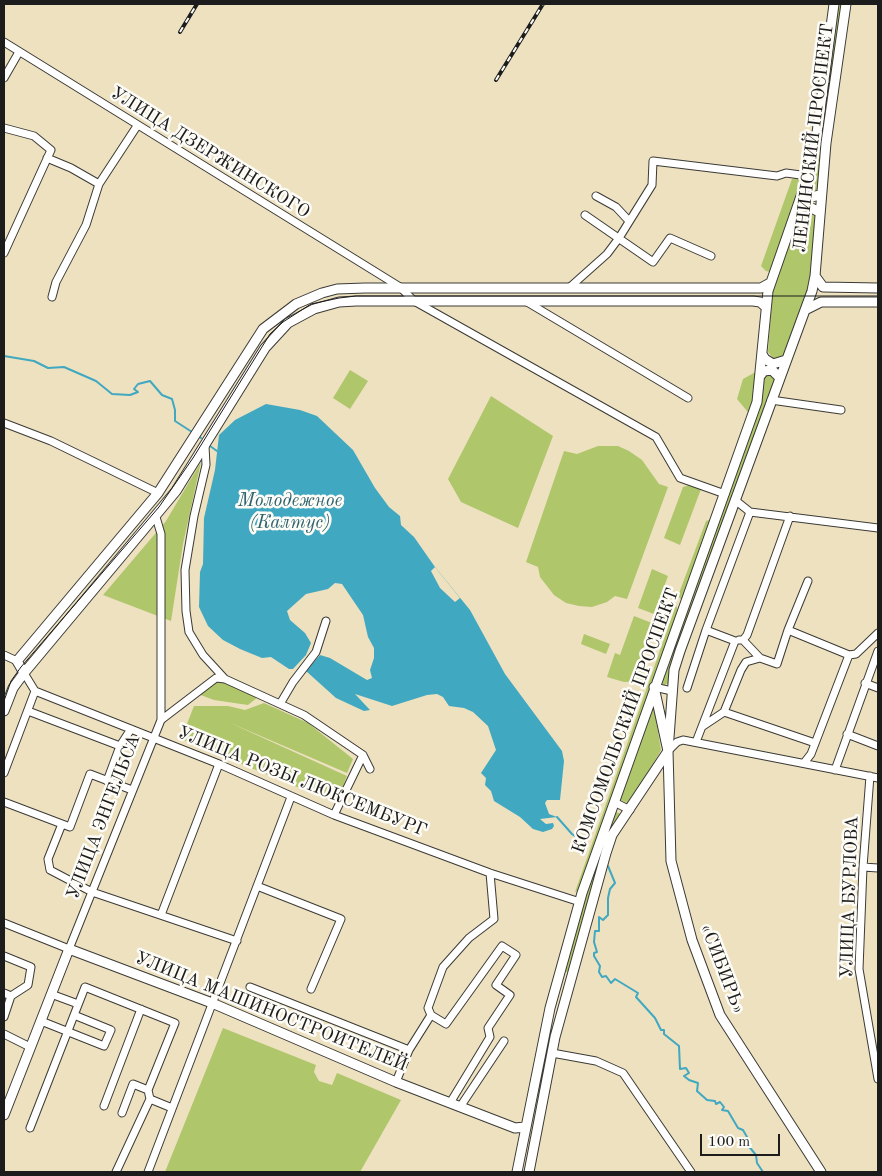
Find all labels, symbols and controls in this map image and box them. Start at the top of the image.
street label: ЛЕНИНСКИЙ ПРОСПЕКТ [789,22,839,254]
street label: УЛИЦА ДЗЕРЖИНСКОГО [106,83,314,223]
water label: Молодежное (Калтус) [238,490,342,534]
street label: КОМСОМОЛЬСКИЙ ПРОСПЕКТ [568,585,684,857]
street label: УЛИЦА РОЗЫ ЛЮКСЕМБУРГ [174,722,430,842]
street label: УЛИЦА ЭНГЕЛЬСА [63,732,145,902]
street label: УЛИЦА БУРЛОВА [836,815,864,979]
street label: «СИБИРЬ» [695,921,749,1017]
street label: УЛИЦА МАШИНОСТРОИТЕЛЕЙ [132,947,410,1077]
scale bar [702,1124,782,1156]
text: 100 m [708,1135,750,1150]

